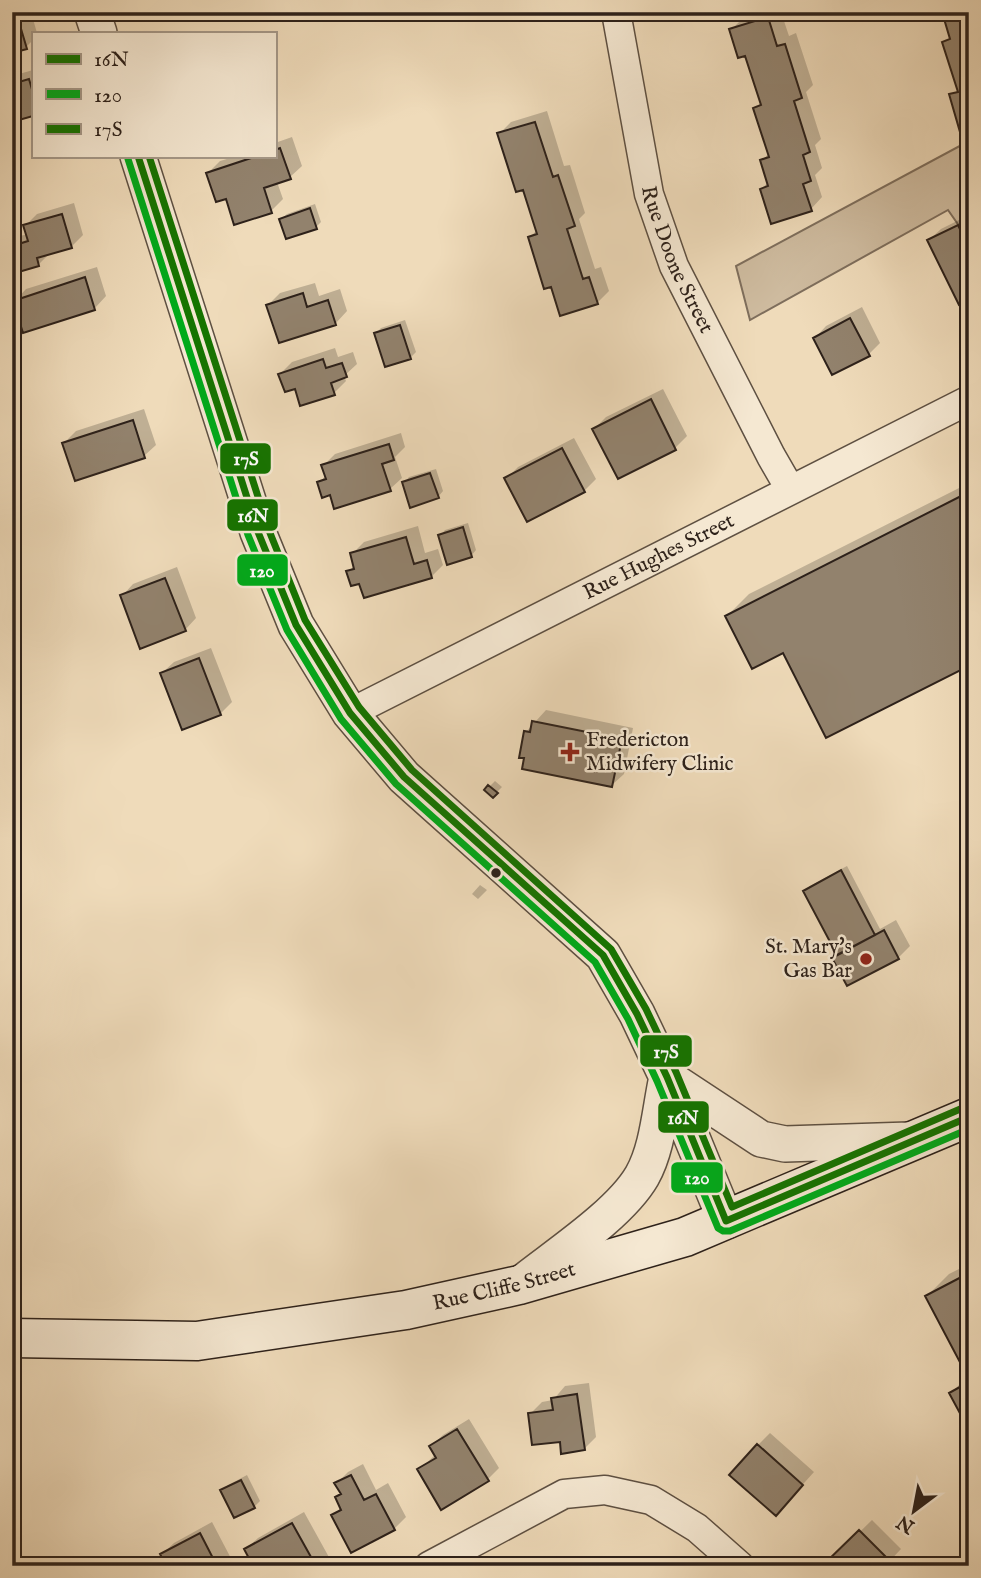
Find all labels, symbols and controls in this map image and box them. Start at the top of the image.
legend [32,32,276,158]
text: 16N [94,47,129,74]
text: 120 [94,83,122,110]
text: 17S [94,117,122,144]
street label: Rue Doone Street [634,184,720,338]
line badge: 17S [219,442,272,475]
text: 17S [233,448,259,472]
line badge: 16N [226,498,279,532]
text: 16N [237,505,269,529]
street label: Rue Hughes Street [579,507,739,606]
line badge: 120 [236,553,289,587]
text: 120 [249,560,275,584]
place label: Fredericton Midwifery Clinic [586,727,734,778]
marker: Fredericton Midwifery Clinic [560,742,580,762]
unlabelled marker [489,866,503,880]
place label: St. Mary's Gas Bar [765,934,852,985]
marker: St. Mary's Gas Bar [858,951,874,967]
line badge: 17S [639,1034,693,1068]
text: 17S [653,1041,679,1065]
line badge: 16N [657,1100,710,1134]
text: 16N [667,1107,699,1131]
line badge: 120 [670,1161,724,1194]
text: 120 [684,1167,710,1191]
street label: Rue Cliffe Street [430,1256,579,1317]
north arrow [880,1476,950,1546]
text: N [892,1509,920,1539]

